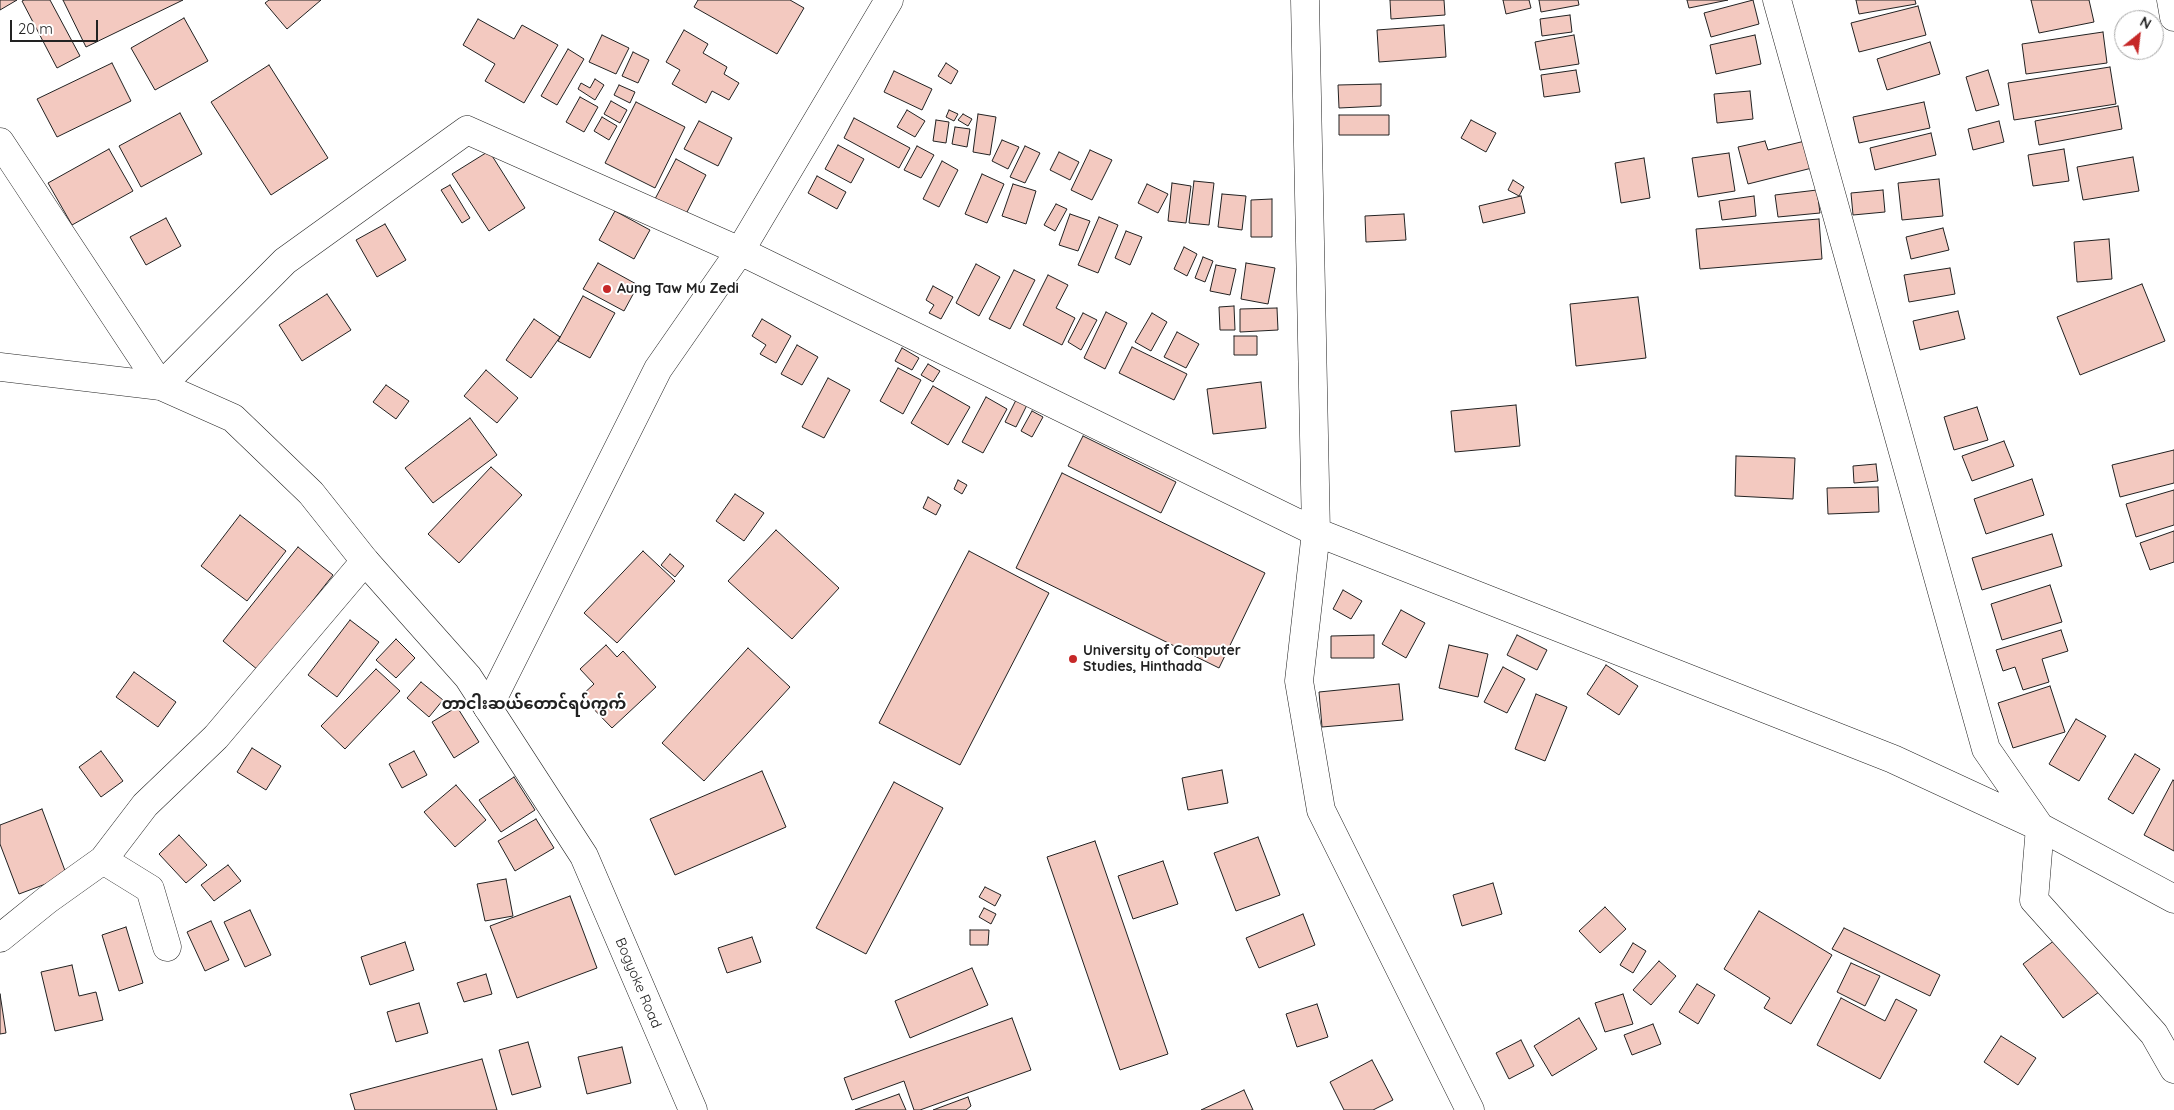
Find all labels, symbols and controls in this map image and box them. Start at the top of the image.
scale bar [12,10,100,42]
north arrow [2114,10,2164,60]
text: N [2137,12,2155,33]
text: 20 m [18,19,53,38]
place label: Aung Taw Mu Zedi [617,281,739,297]
marker: Aung Taw Mu Zedi [601,283,613,295]
place label: University of Computer Studies, Hinthada [1083,643,1241,676]
marker: University of Computer Studies, Hinthada [1067,653,1079,665]
district label: တာငါးဆယ်တောင်ရပ်ကွက် [442,694,626,714]
street label: Bogyoke Road [611,935,665,1031]

